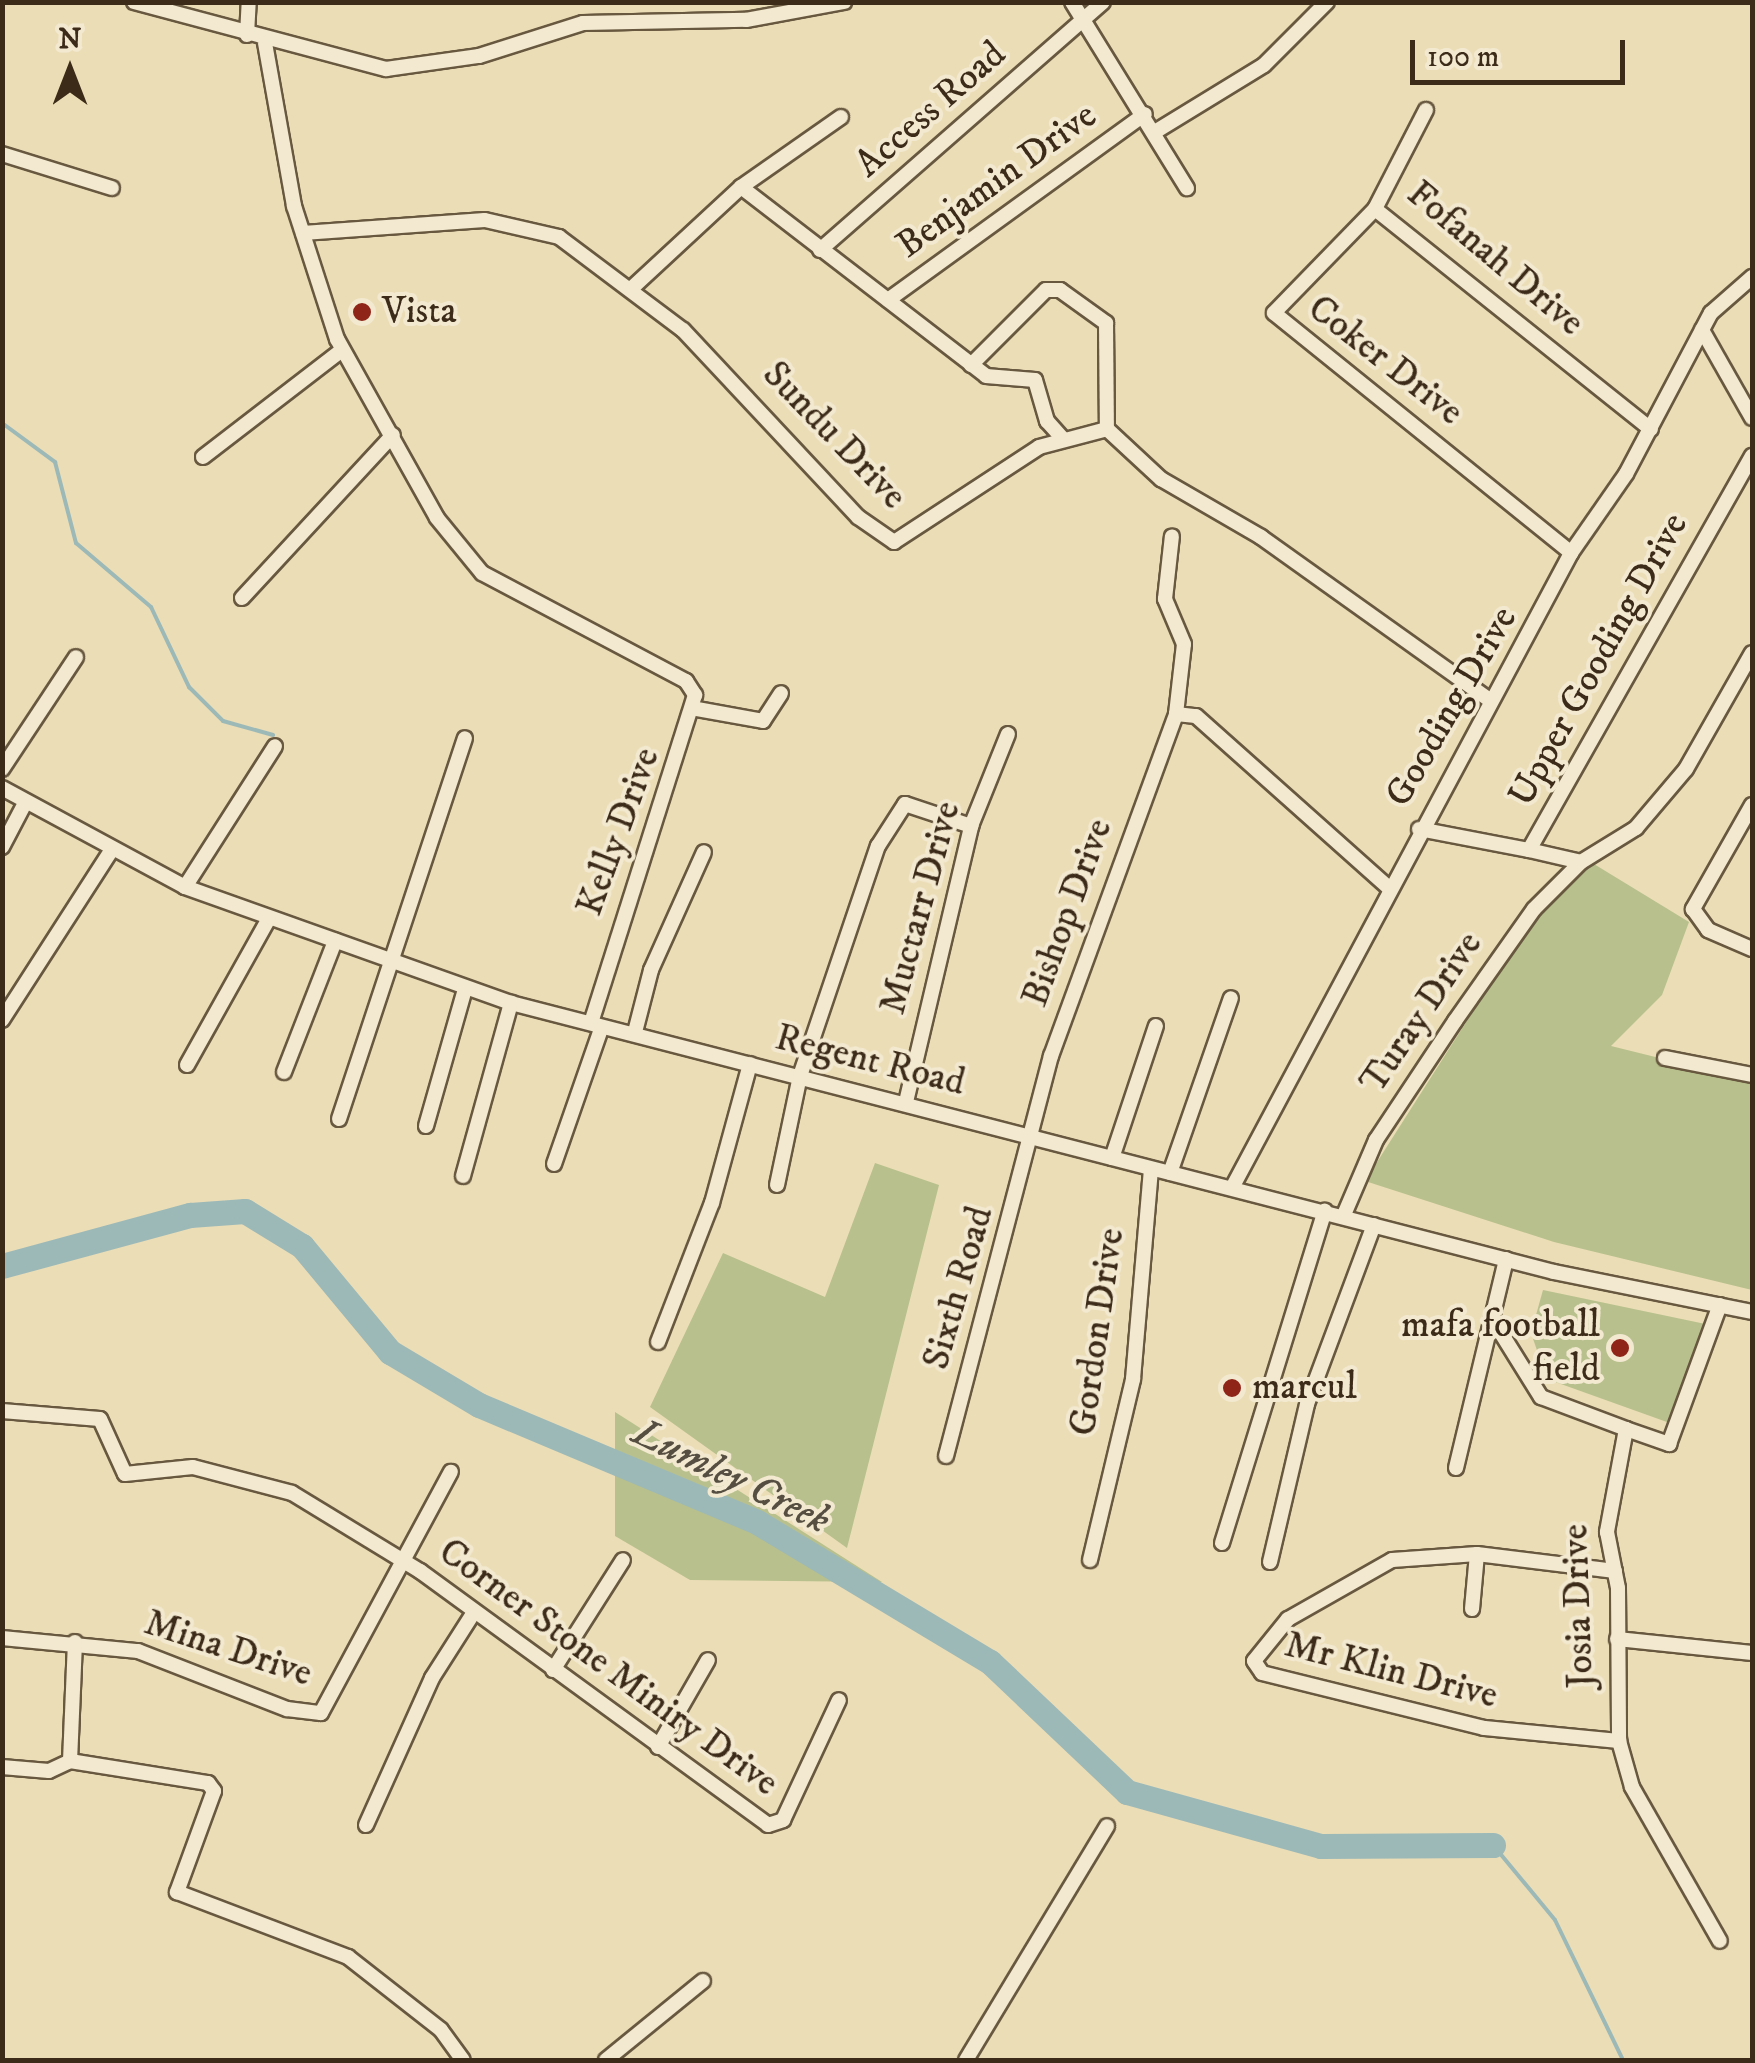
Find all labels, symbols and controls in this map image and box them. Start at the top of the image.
north arrow [20,20,120,120]
scale bar [1415,20,1630,82]
text: N [59,22,81,57]
street label: Access Road [846,32,1016,188]
text: 100 m [1427,39,1499,76]
street label: Benjamin Drive [888,93,1106,269]
street label: Fofanah Drive [1397,172,1593,346]
street label: Coker Drive [1298,286,1472,436]
place label: Vista [382,289,457,335]
marker: Vista [351,301,373,323]
street label: Sundu Drive [752,353,916,519]
street label: Upper Gooding Drive [1500,505,1698,815]
street label: Gooding Drive [1376,599,1528,815]
street label: Kelly Drive [568,742,670,922]
street label: Muctarr Drive [871,797,971,1019]
street label: Bishop Drive [1013,813,1123,1013]
street label: Turay Drive [1351,923,1493,1103]
street label: Regent Road [771,1015,969,1107]
street label: Sixth Road [914,1201,1004,1375]
street label: Gordon Drive [1061,1225,1135,1439]
place label: mafa football field [1401,1303,1600,1392]
marker: mafa football field [1609,1337,1631,1359]
place label: marcul [1252,1365,1357,1411]
marker: marcul [1221,1377,1243,1399]
water label: Lumley Creek [625,1409,837,1545]
street label: Josia Drive [1553,1523,1605,1689]
street label: Corner Stone Miniry Drive [429,1529,787,1807]
street label: Mina Drive [139,1601,317,1697]
street label: Mr Klin Drive [1280,1623,1502,1719]

